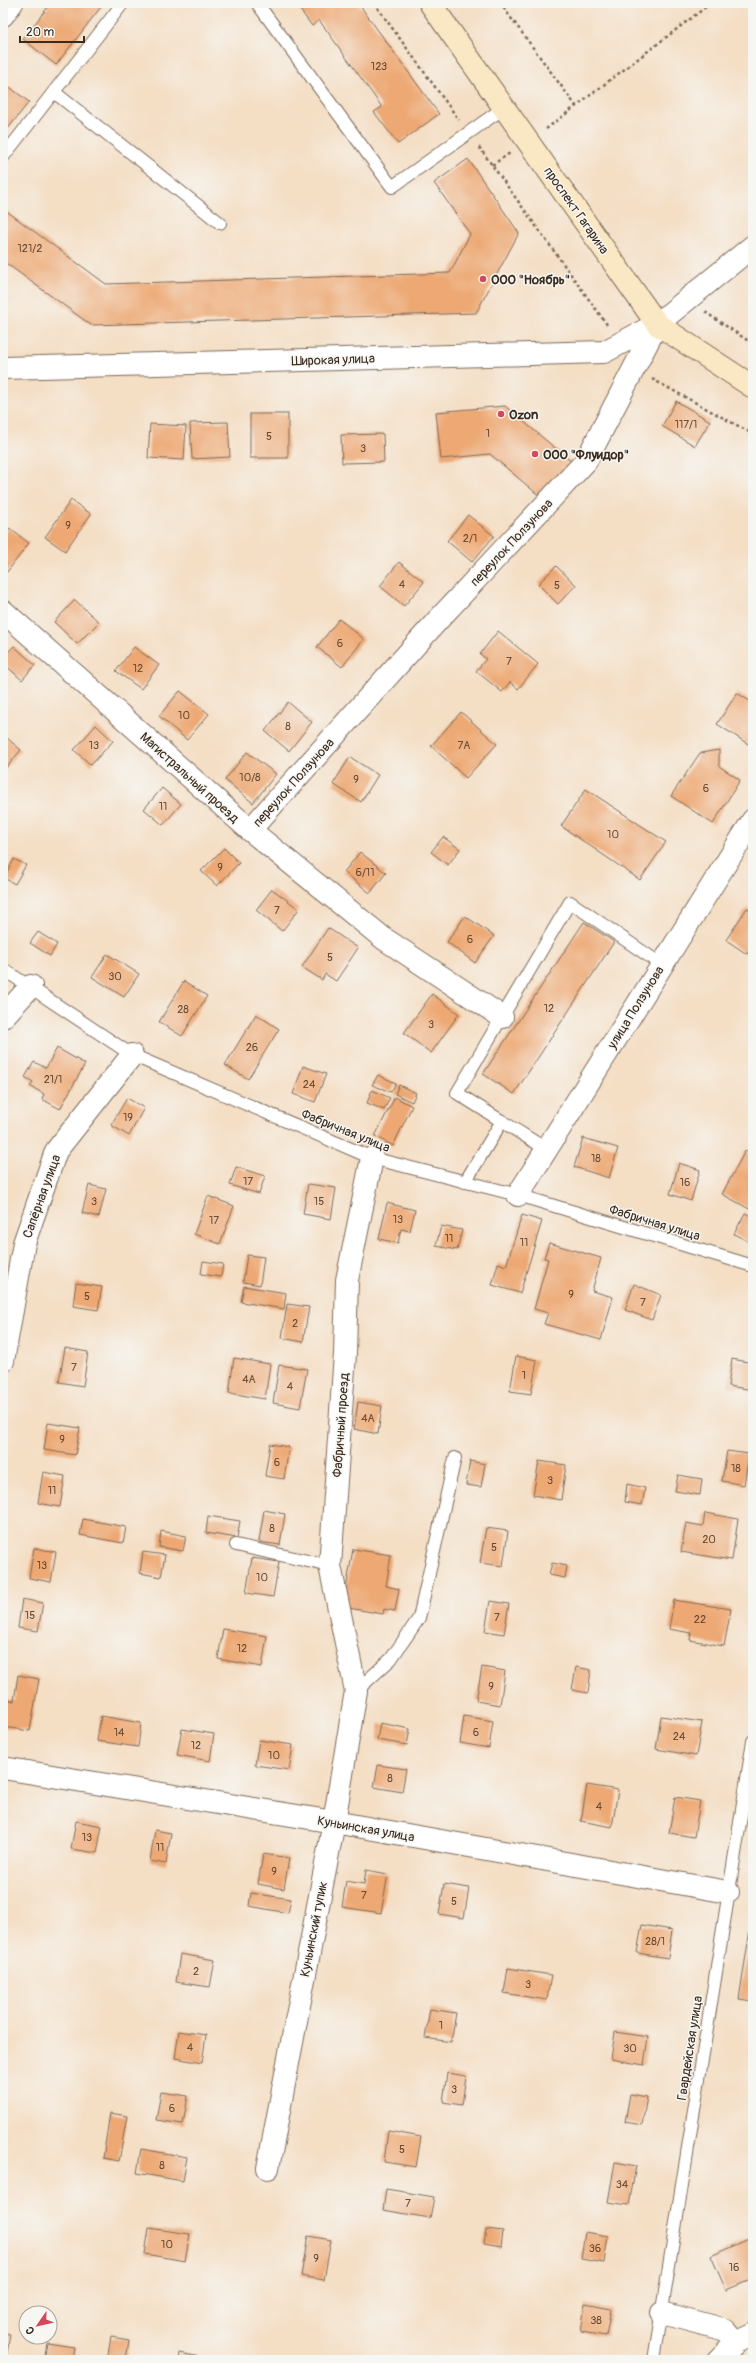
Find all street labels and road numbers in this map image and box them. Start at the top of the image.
street label: проспект Гагарина [540,164,612,257]
street label: Широкая улица [291,351,375,369]
street label: переулок Ползунова [467,496,556,590]
street label: Магистральный проезд [137,729,242,827]
street label: переулок Ползунова [250,735,338,830]
street label: улица Ползунова [603,963,668,1053]
street label: Фабричная улица [299,1106,392,1156]
street label: Сапёрная улица [19,1152,64,1240]
street label: Фабричная улица [607,1202,702,1244]
street label: Фабричный проезд [329,1372,353,1478]
street label: Куньинская улица [316,1813,416,1845]
street label: Куньинский тупик [297,1880,331,1978]
street label: Гвардейская улица [674,1995,706,2102]

